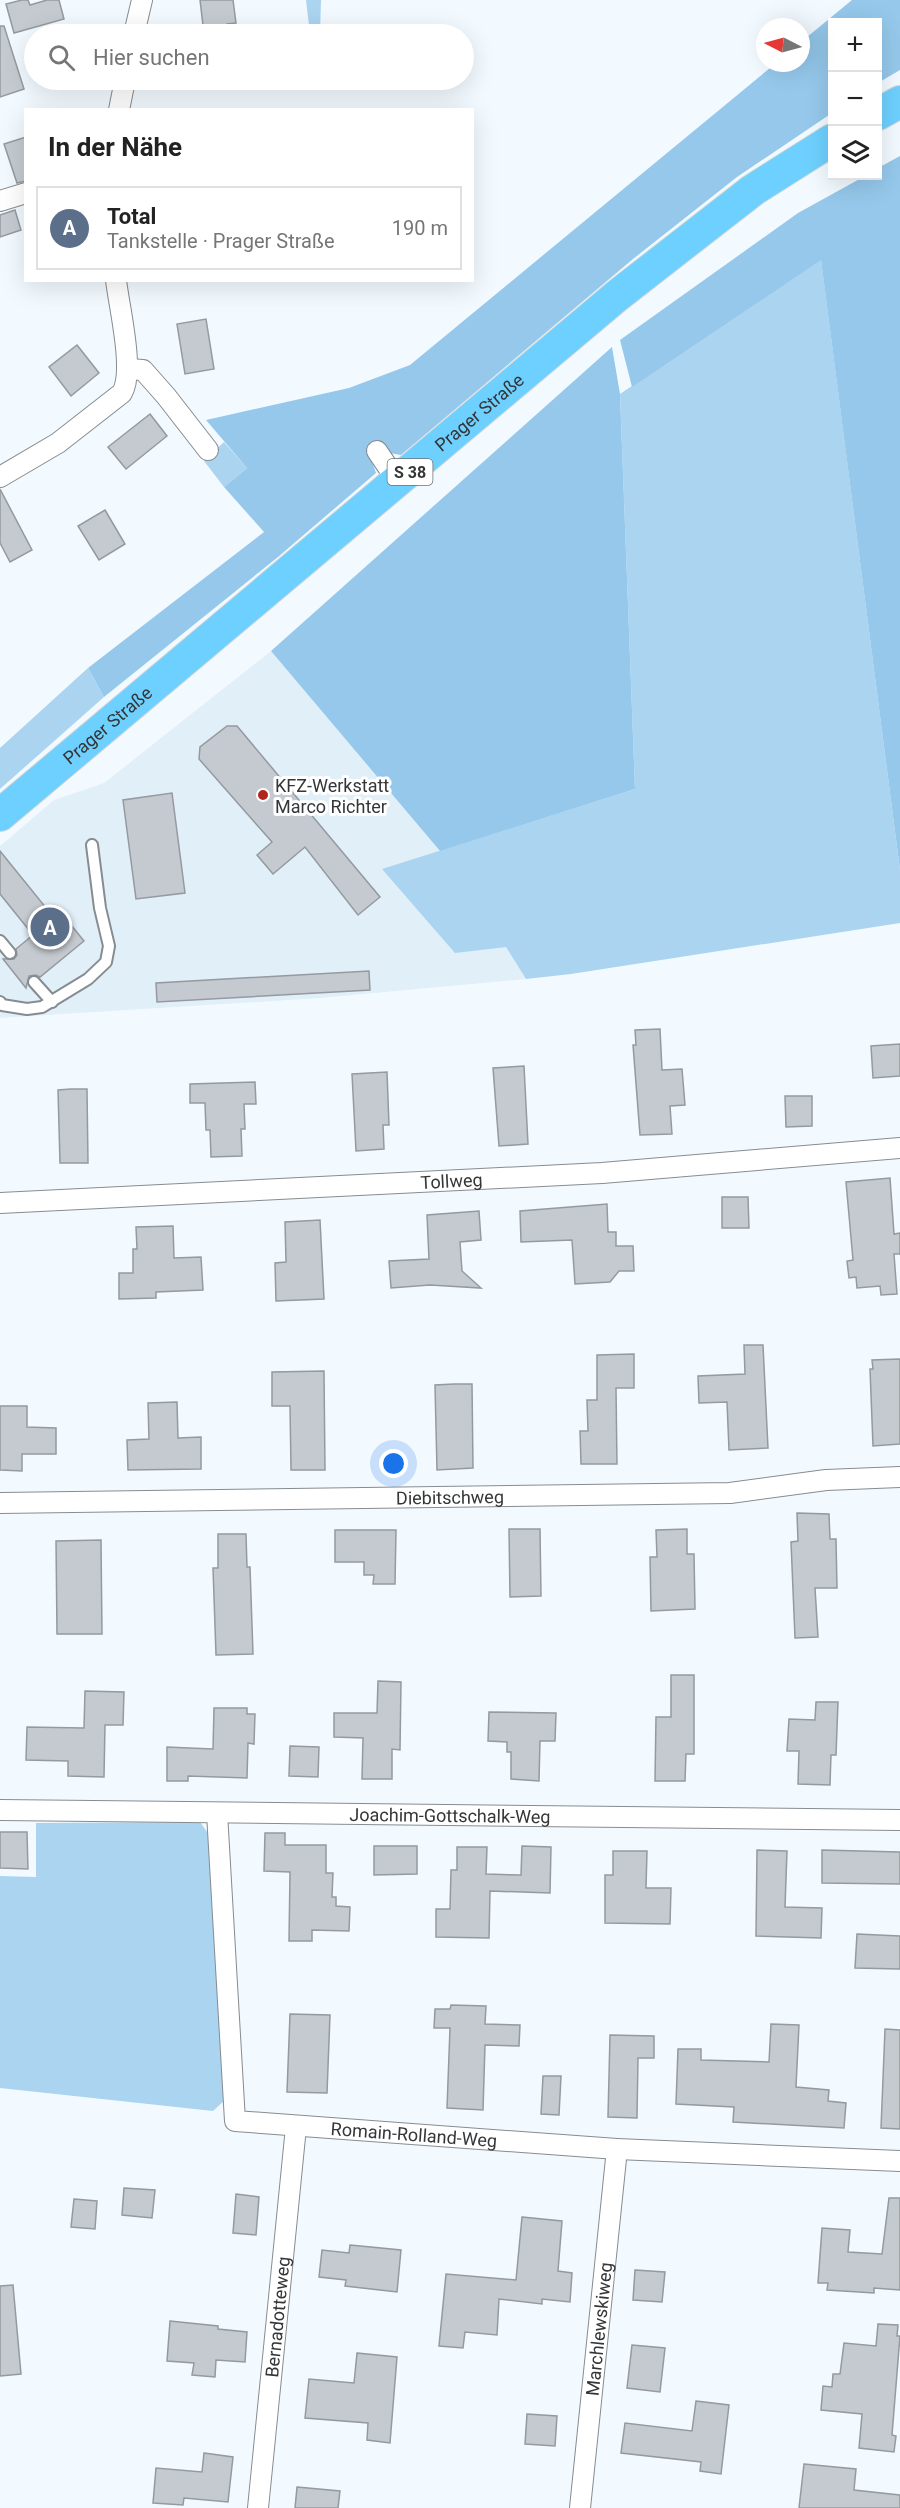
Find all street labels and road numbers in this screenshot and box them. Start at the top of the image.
street label: Prager Straße [430,369,528,455]
road number: S 38 [388,459,432,485]
street label: Prager Straße [58,682,156,768]
street label: Tollweg [420,1168,483,1193]
street label: Diebitschweg [396,1486,504,1508]
street label: Joachim-Gottschalk-Weg [349,1803,551,1827]
street label: Romain-Rolland-Weg [330,2118,498,2151]
street label: Bernadotteweg [261,2255,294,2378]
street label: Marchlewskiweg [581,2261,616,2397]

